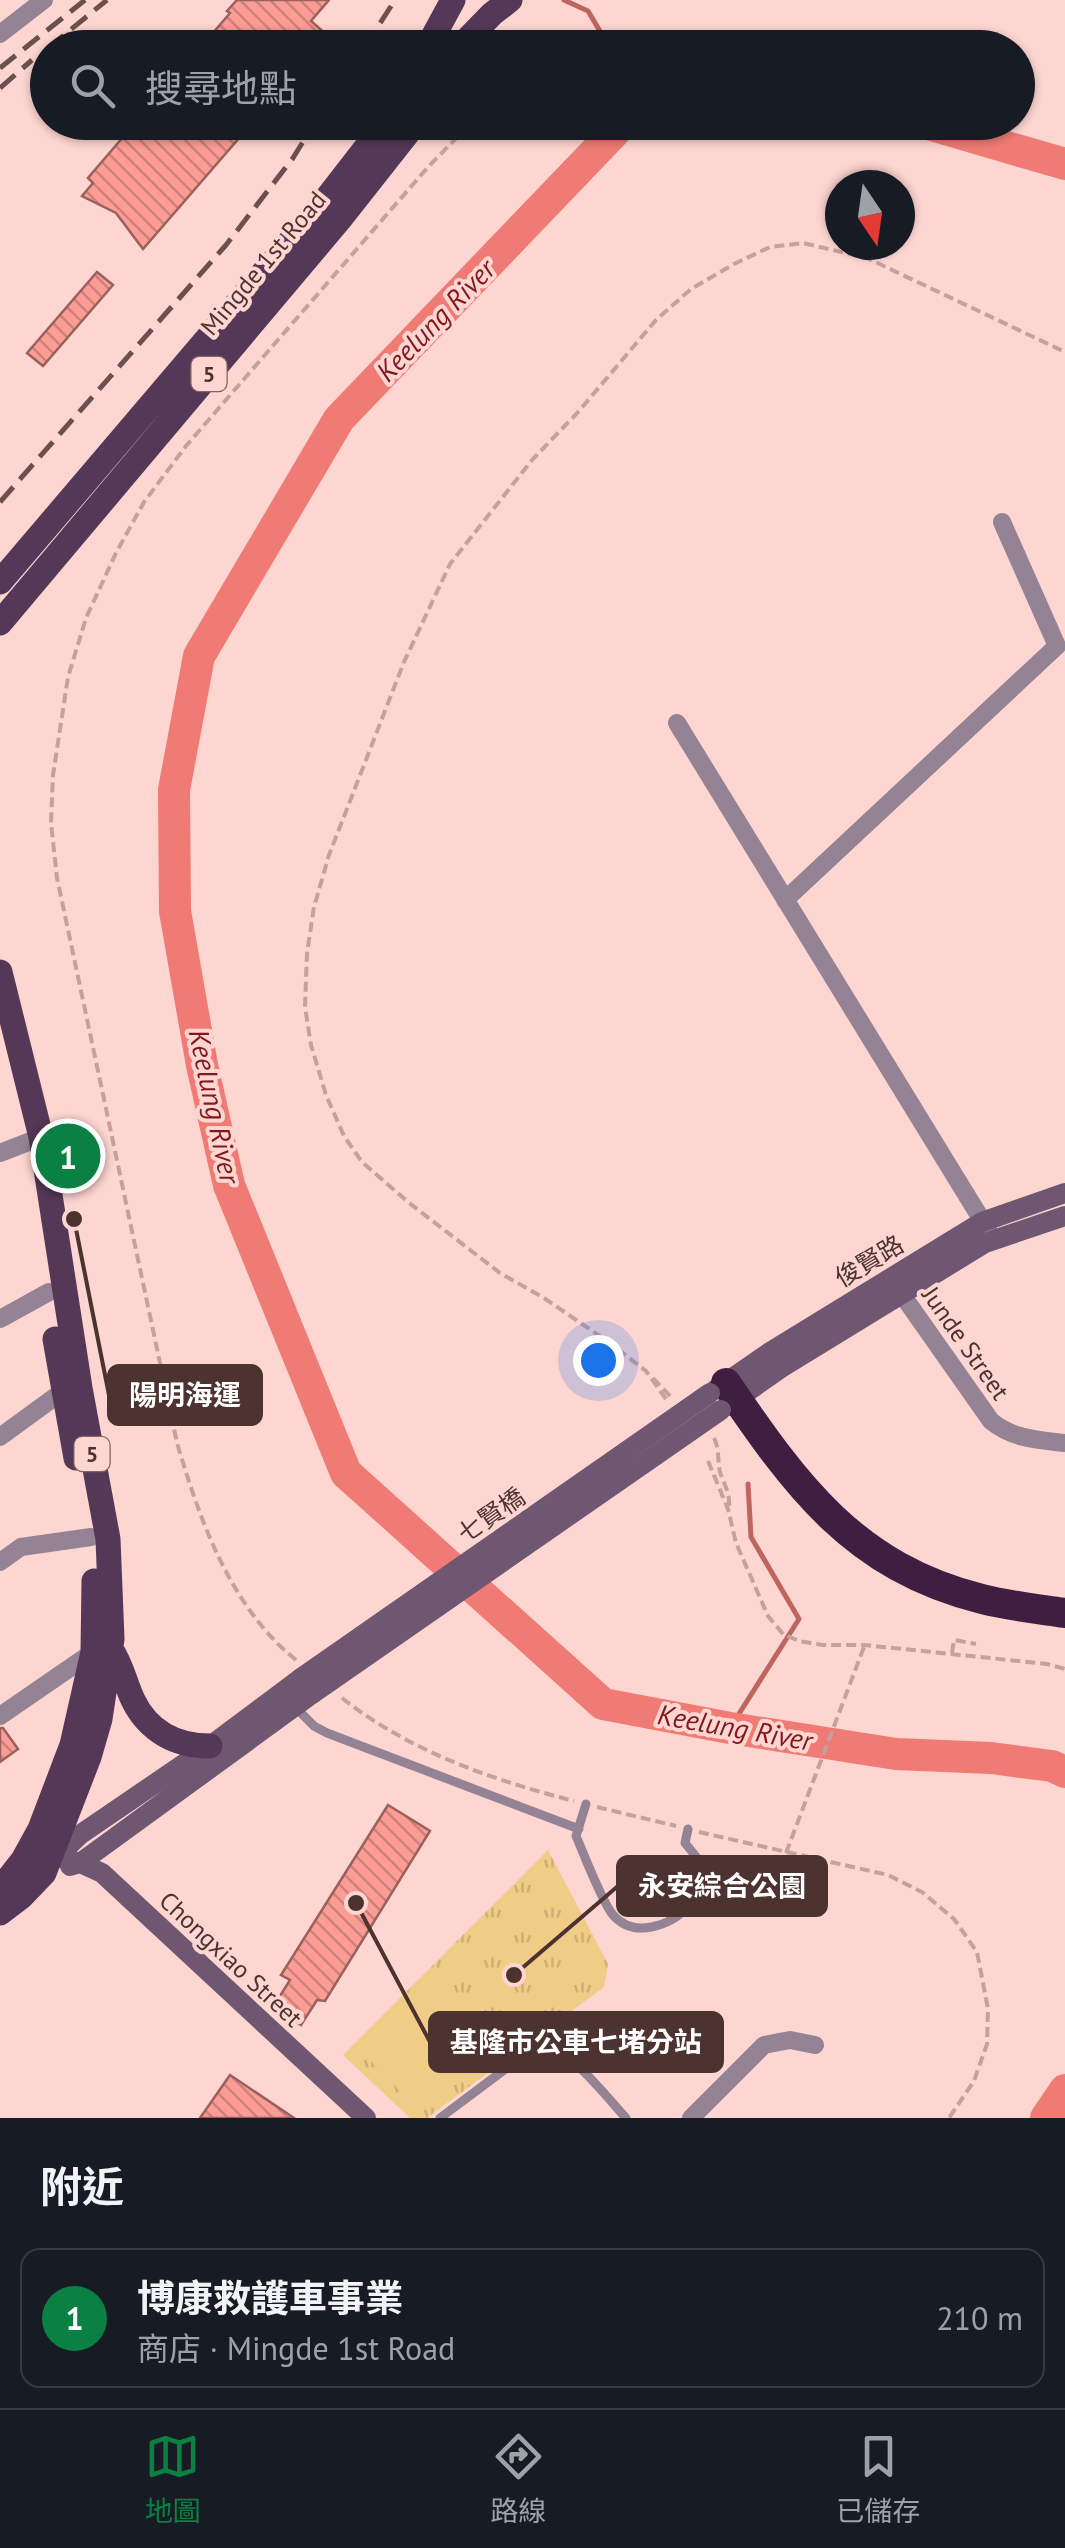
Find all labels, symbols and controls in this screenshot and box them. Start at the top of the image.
search box [30,30,1035,140]
icon: search [65,58,120,113]
text: 搜尋地點 [145,63,297,112]
north arrow [825,170,915,260]
street label: Mingde 1st Road [193,184,333,342]
water label: Keelung River [367,250,504,389]
road number: 5 [192,357,226,391]
water label: Keelung River [181,1026,250,1188]
pin: 1 [36,1118,100,1194]
street label: 俊賢路 [829,1228,909,1294]
street label: Junde Street [915,1279,1017,1406]
your location [573,1335,624,1386]
callout: 陽明海運 [109,1366,261,1424]
text: 陽明海運 [129,1376,241,1413]
road number: 5 [74,1437,110,1471]
street label: 七賢橋 [451,1480,531,1550]
water label: Keelung River [655,1695,817,1759]
callout: 永安綜合公園 [618,1857,826,1915]
text: 永安綜合公園 [638,1867,806,1904]
street label: Chongxiao Street [153,1884,310,2034]
callout: 基隆市公車七堵分站 [430,2013,722,2071]
text: 基隆市公車七堵分站 [450,2023,702,2060]
text: 附近 [40,2159,124,2214]
text: 博康救護車事業 [137,2273,403,2322]
text: 1 [65,2297,84,2339]
text: 210 m [936,2297,1023,2339]
text: 商店 · Mingde 1st Road [137,2327,455,2369]
tab: 地圖 [145,2429,201,2529]
tab: 路線 [490,2429,546,2529]
tab: 已儲存 [836,2429,920,2529]

